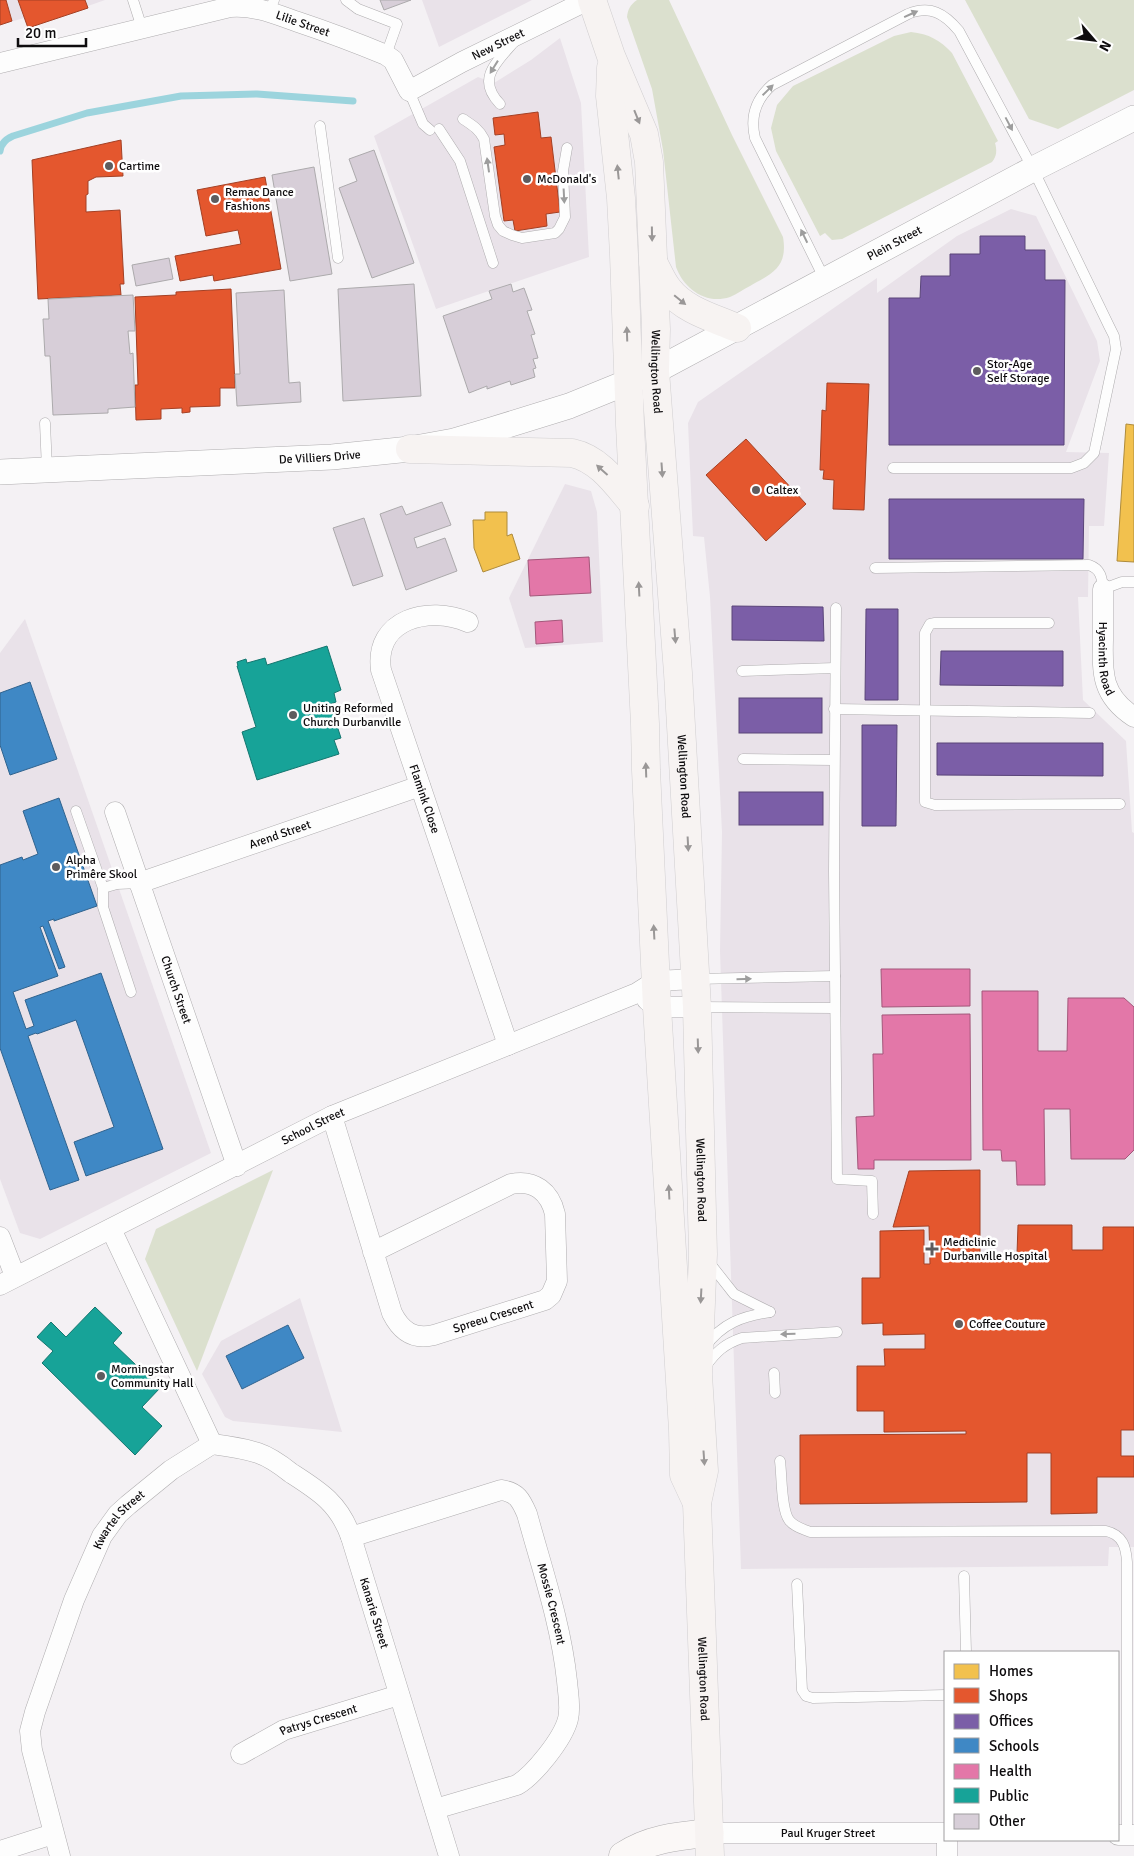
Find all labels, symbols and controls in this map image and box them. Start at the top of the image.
street label: Lilie Street [274,7,332,40]
one-way arrow [904,9,918,17]
scale bar [18,15,85,47]
north arrow [1069,15,1119,65]
text: 20 m [25,24,56,42]
street label: New Street [469,25,527,64]
text: N [1095,38,1115,54]
one-way arrow [490,60,499,74]
one-way arrow [762,84,774,96]
one-way arrow [633,110,641,124]
one-way arrow [1004,118,1013,131]
one-way arrow [484,156,492,172]
place label: Cartime [119,159,160,174]
marker: Cartime [103,160,115,172]
one-way arrow [614,163,622,179]
place label: McDonald's [537,172,597,187]
marker: McDonald's [521,173,533,185]
place label: Remac Dance Fashions [225,185,294,214]
one-way arrow [560,188,568,204]
marker: Remac Dance Fashions [209,193,221,205]
street label: Plein Street [864,222,924,264]
one-way arrow [648,226,656,242]
one-way arrow [799,229,807,243]
one-way arrow [673,295,687,305]
one-way arrow [623,326,631,342]
street label: Wellington Road [647,329,666,414]
place label: Stor-Age Self Storage [987,357,1049,386]
marker: Stor-Age Self Storage [971,365,983,377]
street label: De Villiers Drive [278,447,361,467]
one-way arrow [659,463,667,479]
one-way arrow [596,464,609,475]
place label: Caltex [766,483,799,498]
marker: Caltex [750,484,762,496]
one-way arrow [634,580,642,596]
street label: Hyacinth Road [1095,622,1118,698]
one-way arrow [671,628,679,644]
place label: Uniting Reformed Church Durbanville [303,701,401,730]
marker: Uniting Reformed Church Durbanville [287,709,299,721]
street label: Wellington Road [674,734,694,819]
one-way arrow [642,761,650,777]
street label: Flamink Close [406,762,443,835]
street label: Arend Street [247,817,313,852]
one-way arrow [684,836,692,852]
place label: Alpha Primêre Skool [66,853,138,882]
marker: Alpha Primêre Skool [50,861,62,873]
one-way arrow [649,924,657,940]
street label: Church Street [158,954,195,1026]
one-way arrow [736,975,752,983]
one-way arrow [695,1038,703,1054]
street label: School Street [279,1104,347,1148]
street label: Wellington Road [693,1138,710,1222]
one-way arrow [664,1184,672,1200]
place label: Mediclinic Durbanville Hospital [943,1235,1048,1264]
marker: Mediclinic Durbanville Hospital [925,1242,939,1256]
one-way arrow [697,1288,705,1304]
street label: Spreeu Crescent [451,1297,535,1336]
place label: Coffee Couture [969,1317,1045,1332]
marker: Coffee Couture [953,1318,965,1330]
one-way arrow [780,1331,796,1339]
place label: Morningstar Community Hall [111,1362,194,1391]
marker: Morningstar Community Hall [95,1370,107,1382]
one-way arrow [700,1450,708,1466]
street label: Kwartel Street [90,1487,148,1552]
street label: Mossie Crescent [534,1561,569,1646]
street label: Kanarie Street [356,1576,392,1650]
street label: Wellington Road [694,1637,713,1721]
legend [944,1651,1119,1841]
text: Homes [989,1662,1033,1680]
text: Shops [989,1687,1028,1705]
street label: Patrys Crescent [277,1701,359,1739]
text: Offices [989,1712,1034,1730]
text: Schools [989,1737,1040,1755]
text: Health [989,1762,1032,1780]
text: Public [989,1787,1029,1805]
text: Other [989,1812,1026,1830]
street label: Paul Kruger Street [781,1826,875,1841]

